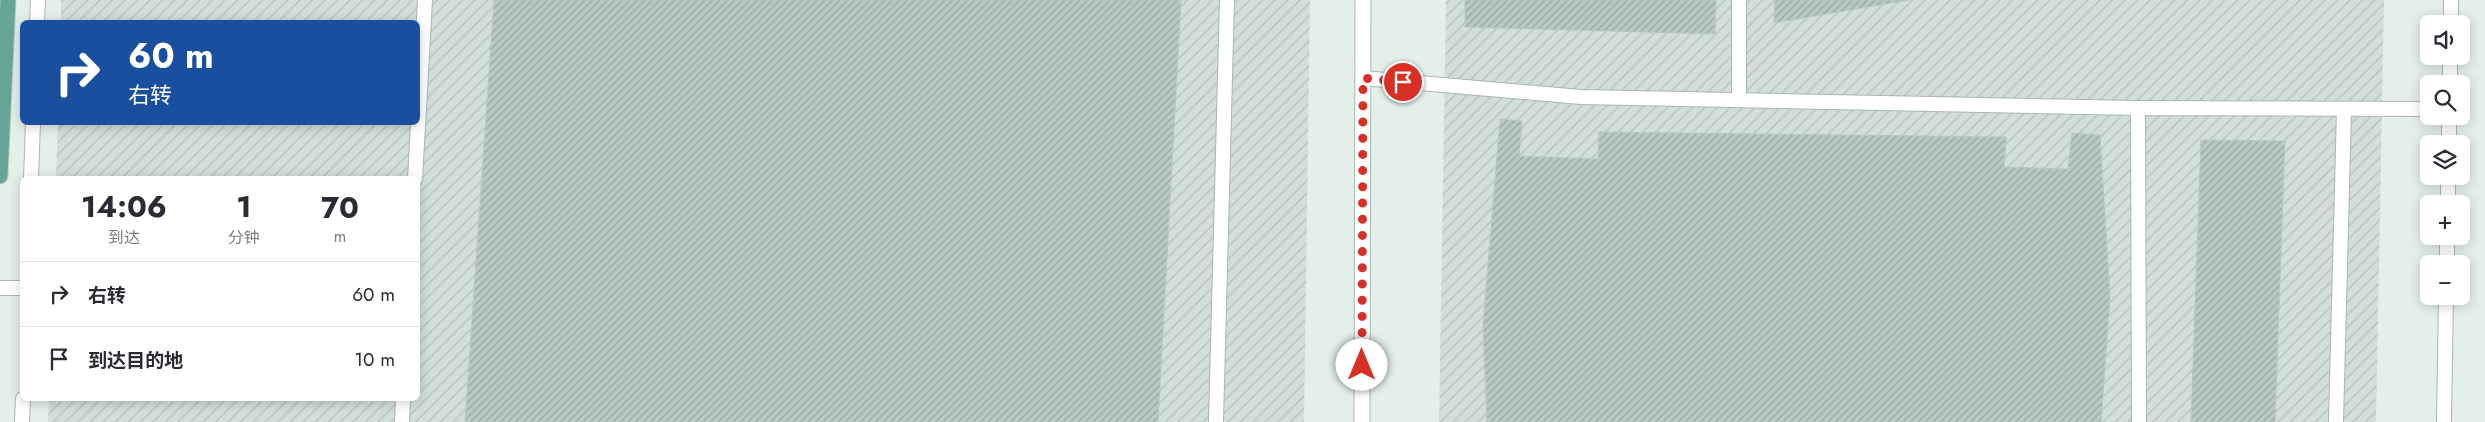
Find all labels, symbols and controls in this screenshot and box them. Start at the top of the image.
map controls [2420,15,2470,305]
button: sound [2420,15,2470,65]
text: 60 m [128,31,214,81]
icon: right [45,40,110,105]
pin [1382,61,1424,103]
icon: arrive [1389,68,1417,96]
button: search [2420,75,2470,125]
text: 右转 [128,79,172,111]
button: layers [2420,135,2470,185]
text: 14:06 [81,185,167,228]
text: 1 [236,185,252,228]
text: 70 [321,186,359,229]
button: + [2420,195,2470,245]
text: m [334,225,346,248]
text: 到达 [108,226,140,249]
text: 分钟 [228,226,260,249]
button: − [2420,255,2470,305]
icon: right [45,280,73,308]
text: 60 m [352,281,395,308]
text: 右转 [88,282,126,309]
position arrow [1335,338,1387,390]
icon: arrive [45,345,73,373]
text: 10 m [355,346,395,373]
text: 到达目的地 [88,347,183,374]

